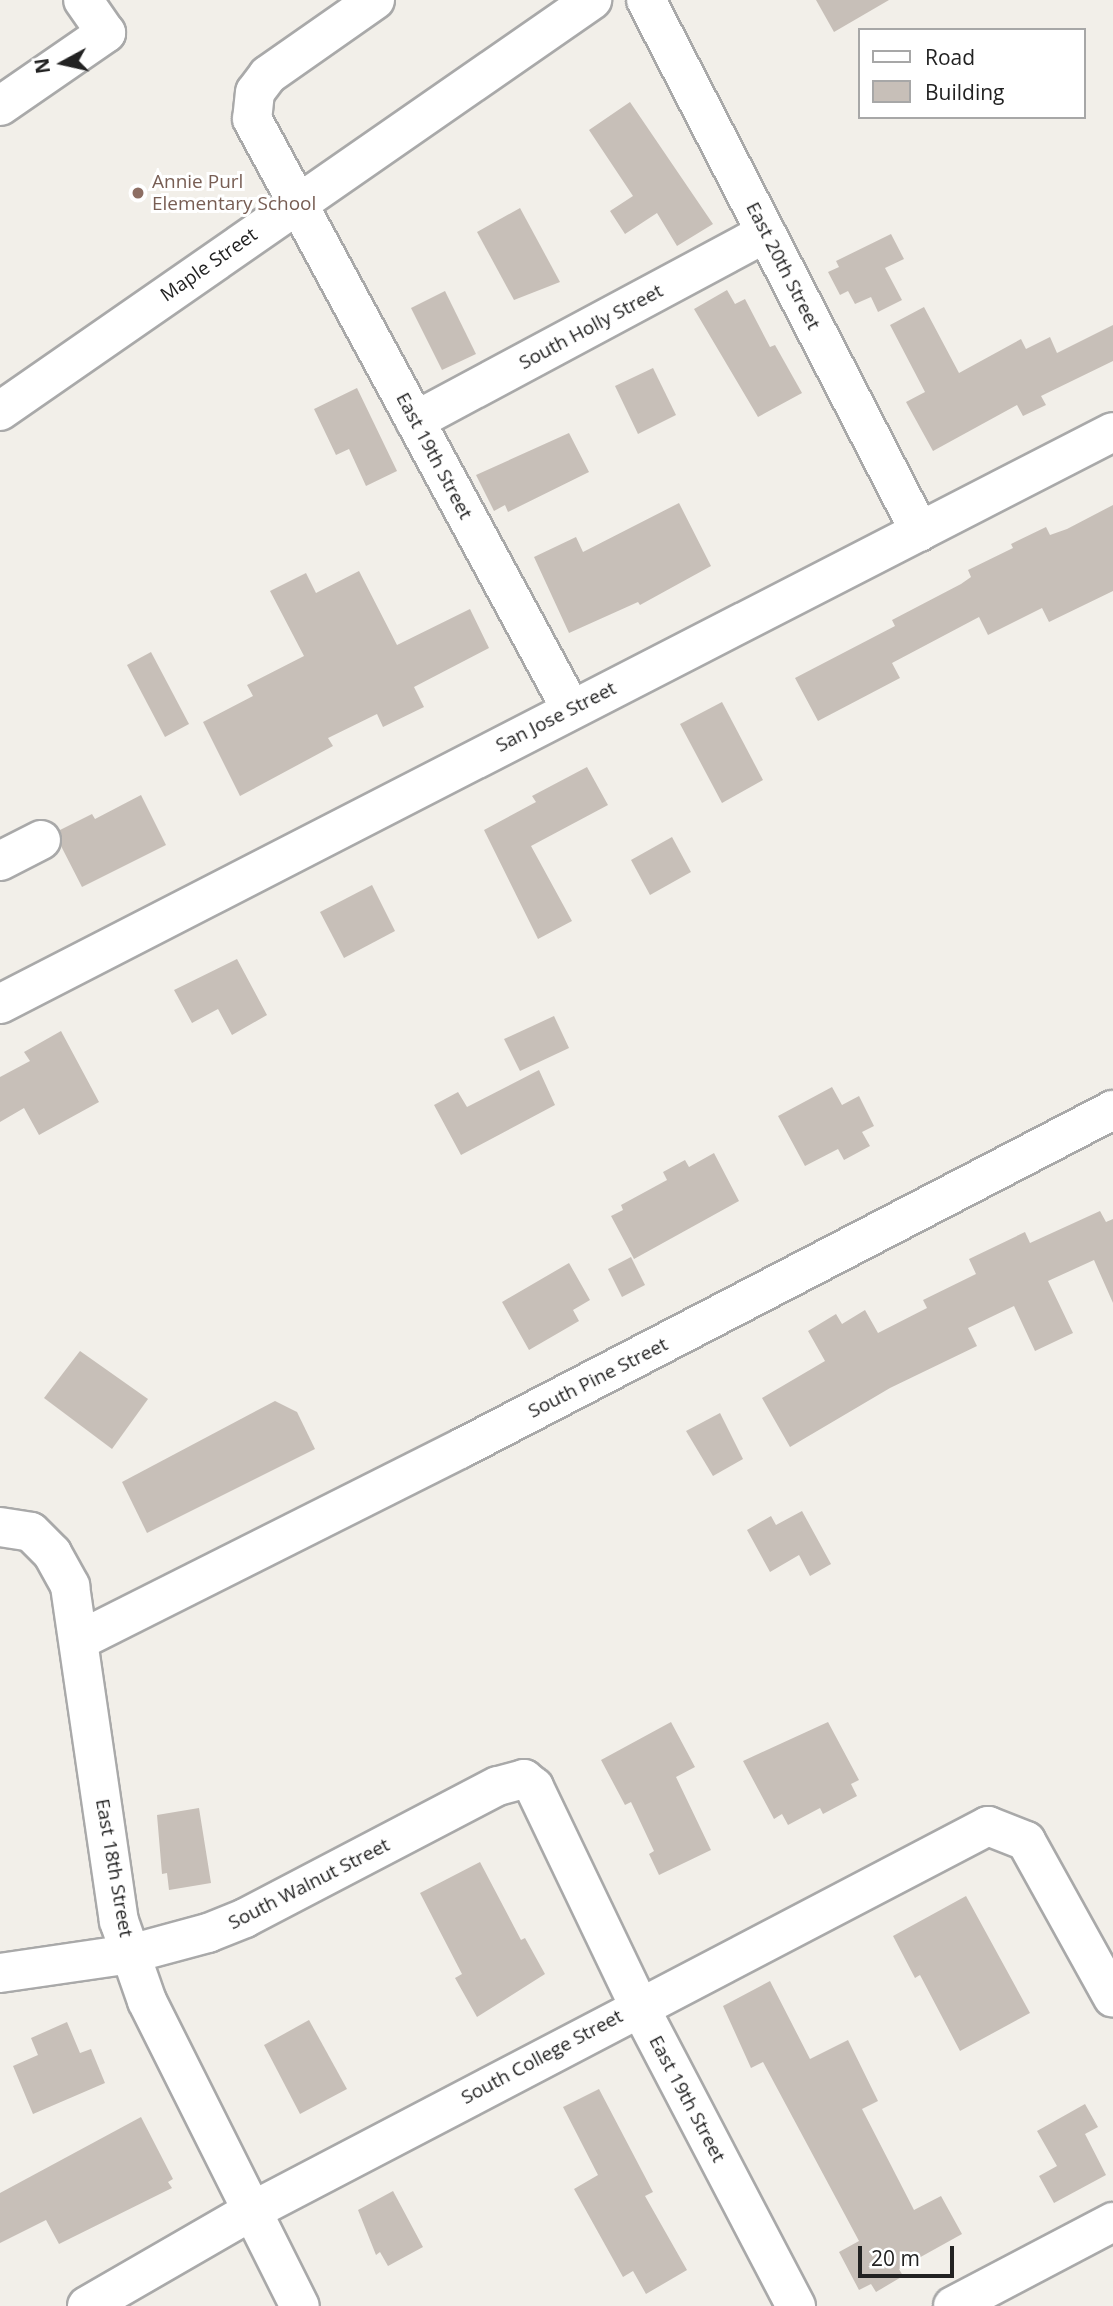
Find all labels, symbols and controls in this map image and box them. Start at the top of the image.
north arrow [28,28,98,98]
legend [858,28,1085,119]
text: Road [925,43,975,71]
text: N [28,56,56,75]
text: Building [925,78,1004,106]
place label: Annie Purl Elementary School [152,171,316,215]
marker: Annie Purl Elementary School [130,185,146,201]
street label: East 20th Street [741,198,825,334]
street label: Maple Street [156,223,262,307]
street label: South Holly Street [515,280,667,374]
street label: East 19th Street [391,389,477,523]
street label: San Jose Street [492,677,620,757]
street label: South Pine Street [524,1333,672,1423]
street label: East 18th Street [91,1797,137,1939]
street label: South Walnut Street [225,1833,393,1935]
street label: South College Street [457,2005,627,2109]
street label: East 19th Street [644,2032,730,2166]
scale bar [861,2232,957,2276]
text: 20 m [871,2244,920,2272]

